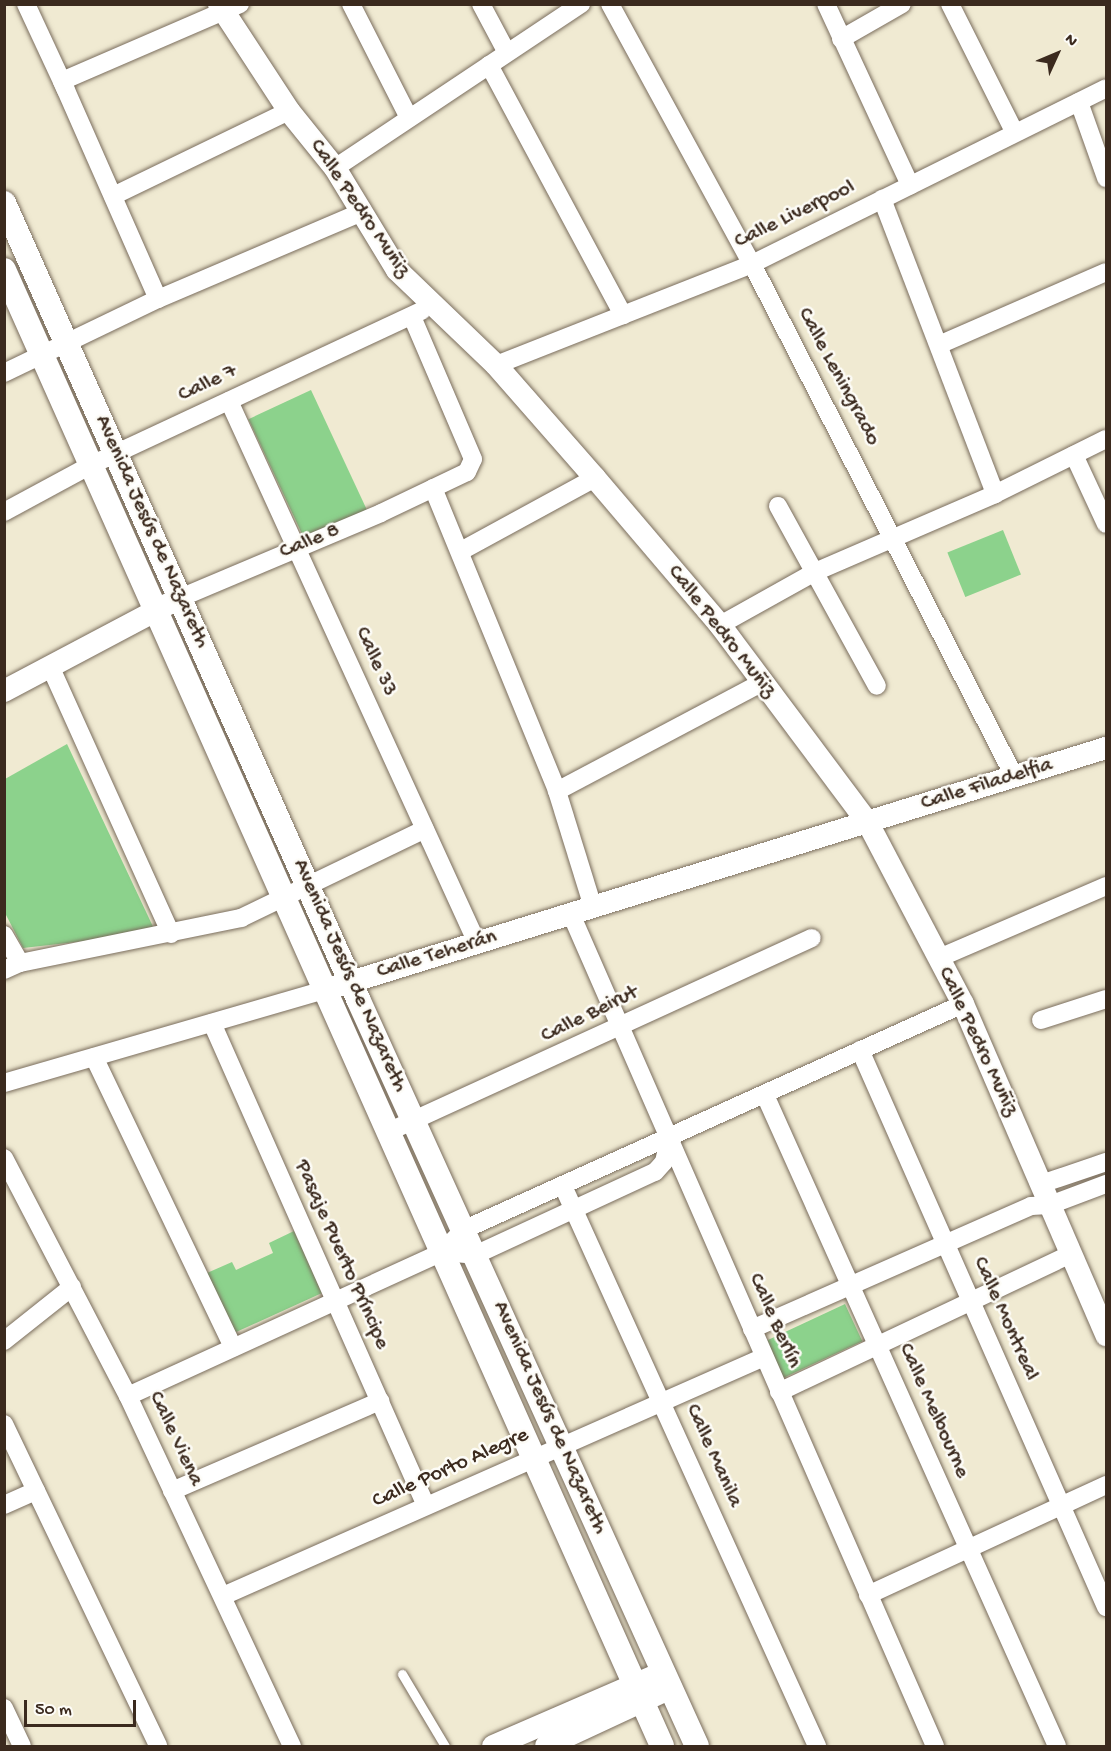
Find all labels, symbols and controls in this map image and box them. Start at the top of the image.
north arrow [1027,24,1087,84]
text: N [1060,31,1081,52]
street label: Calle Pedro Muñiz [303,135,415,283]
street label: Calle Liverpool [731,175,859,255]
street label: Calle Leningrado [791,304,885,450]
street label: Calle 7 [174,359,242,409]
street label: Avenida Jesús de Nazareth [88,411,214,653]
street label: Calle 8 [276,518,344,566]
street label: Calle Pedro Muñiz [661,560,781,704]
street label: Calle 33 [348,623,402,701]
street label: Calle Filadelfia [918,752,1056,818]
street label: Avenida Jesús de Nazareth [286,855,412,1097]
street label: Calle Teherán [374,924,500,986]
street label: Calle Pedro Muñiz [931,963,1023,1121]
street label: Calle Beirut [537,980,643,1050]
street label: Pasaje Puerto Príncipe [287,1156,395,1354]
street label: Calle Montreal [966,1253,1044,1385]
street label: Calle Berlín [741,1270,807,1372]
street label: Avenida Jesús de Nazareth [486,1297,612,1539]
street label: Calle Melbourne [891,1339,975,1483]
street label: Calle Viena [142,1387,208,1491]
street label: Calle Manila [679,1400,747,1512]
street label: Calle Porto Alegre [369,1423,533,1515]
scale bar [27,1688,140,1726]
text: 50 m [35,1700,72,1721]

